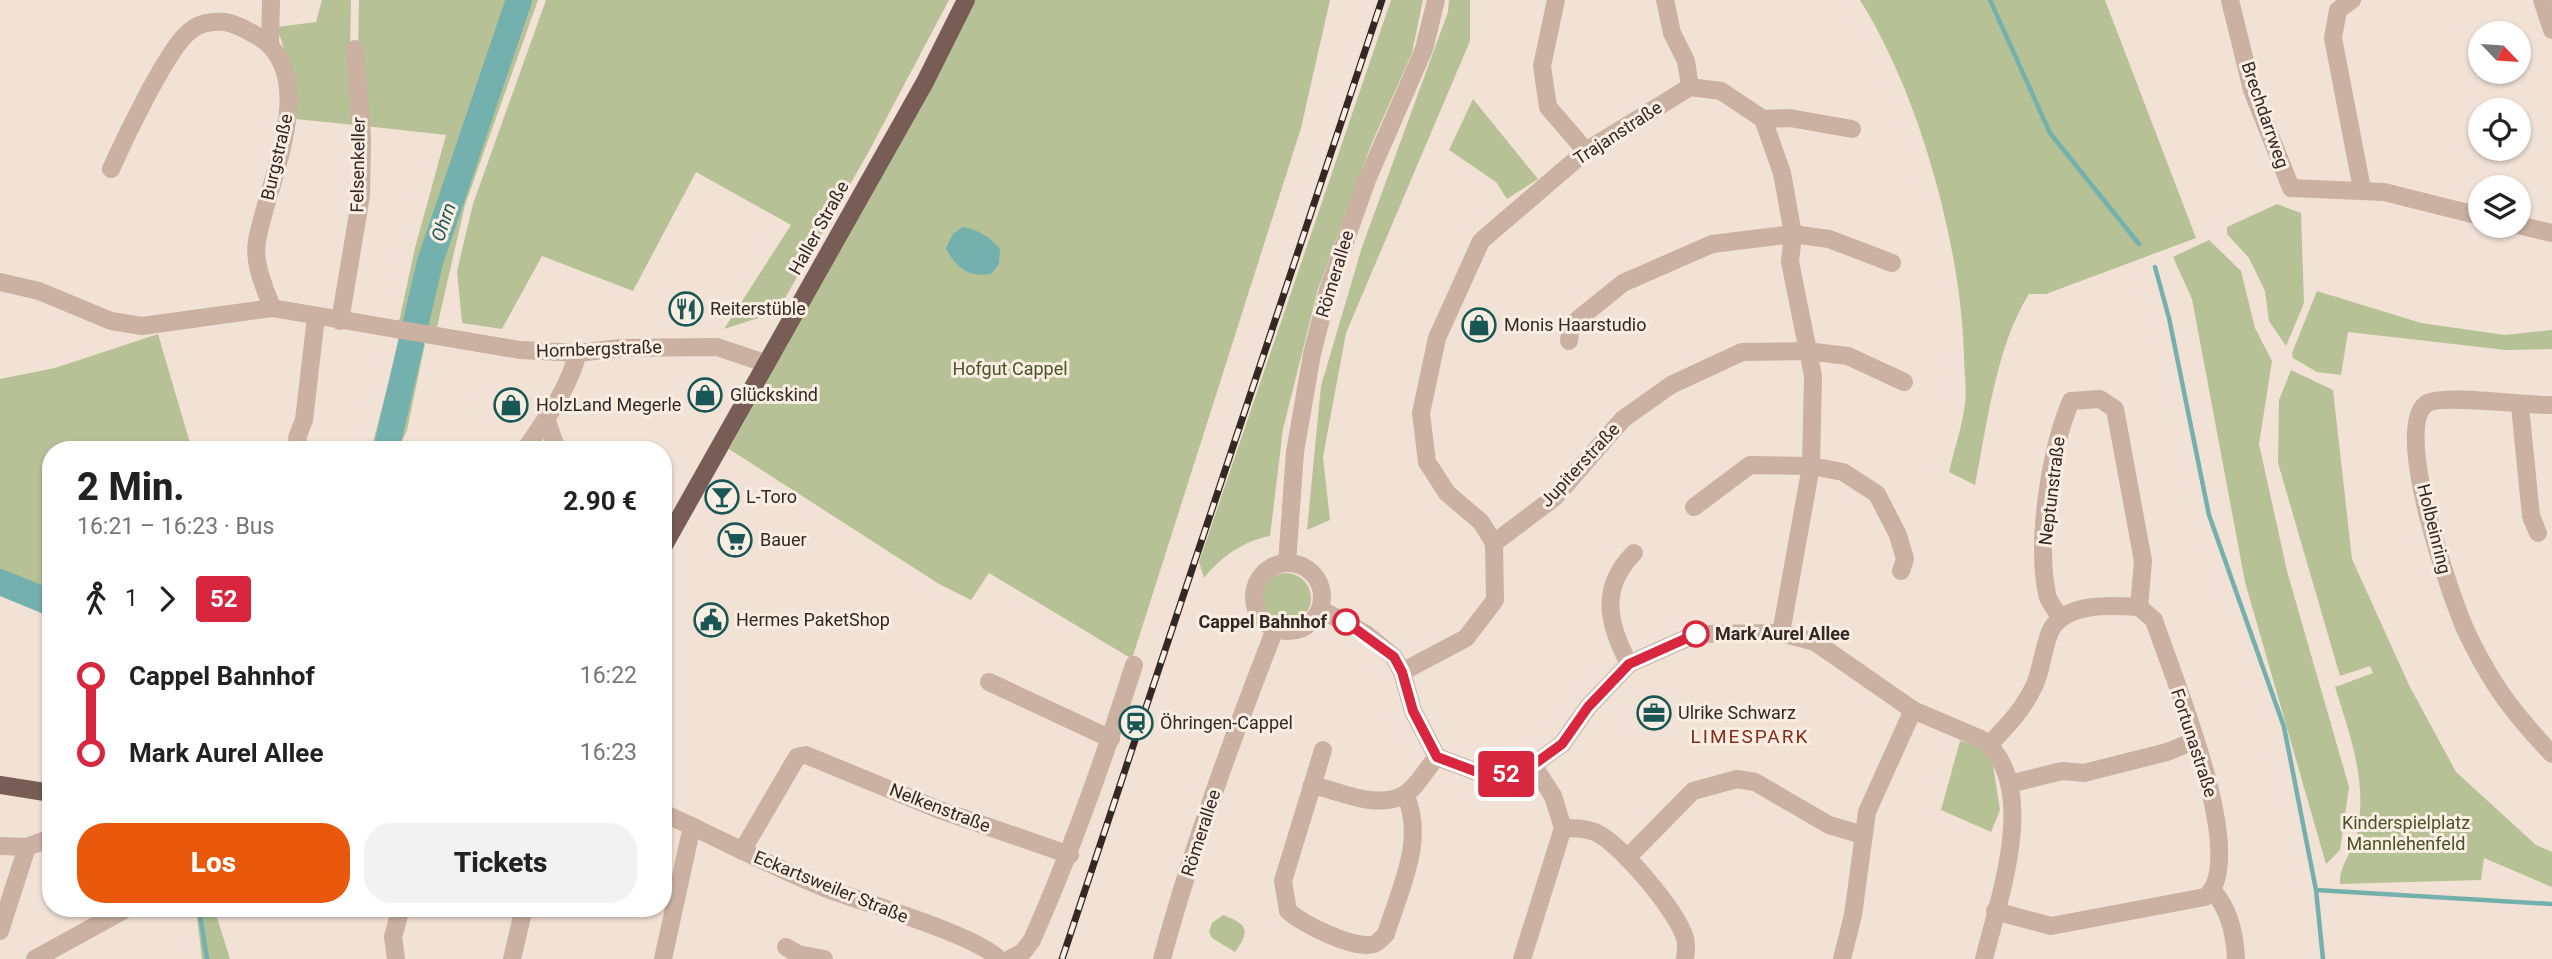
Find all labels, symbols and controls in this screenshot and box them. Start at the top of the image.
north arrow [2468,21,2530,84]
map controls [2468,21,2531,238]
street label: Brechdarrweg [2237,59,2294,171]
street label: Trajanstraße [1570,96,1666,169]
button: locate [2468,98,2531,161]
street label: Burgstraße [256,112,297,202]
street label: Felsenkeller [346,117,369,213]
button: layers [2468,175,2531,238]
street label: Haller Straße [784,177,853,278]
water label: Ohrn [426,200,461,244]
street label: Römerallee [1311,228,1358,320]
restaurant icon: Reiterstüble [667,290,705,328]
place label: Reiterstüble [710,298,806,319]
shop icon: Monis Haarstudio [1460,306,1498,344]
place label: Monis Haarstudio [1504,314,1646,335]
street label: Hornbergstraße [536,336,662,361]
park label: Hofgut Cappel [952,358,1068,379]
shop icon: Glückskind [686,376,724,414]
place label: Glückskind [730,384,818,405]
shop icon: HolzLand Megerle [492,386,530,424]
place label: HolzLand Megerle [536,394,681,415]
street label: Jupiterstraße [1536,418,1624,511]
street label: Neptunstraße [2034,435,2069,546]
text: 2 Min. [77,465,185,509]
bar icon: L-Toro [703,478,741,516]
street label: Holbeinring [2413,482,2456,576]
text: 2.90 € [563,486,637,516]
place label: L-Toro [746,486,797,507]
text: 16:21 – 16:23 · Bus [77,513,274,540]
supermarket icon: Bauer [716,521,754,559]
place label: Bauer [760,529,807,550]
icon: walk [77,580,115,618]
icon: forward [148,580,186,618]
text: 1 [125,585,138,612]
text: 52 [210,585,237,613]
public building icon: Hermes PaketShop [692,601,730,639]
place label: Hermes PaketShop [736,609,890,630]
marker: Cappel Bahnhof [1333,609,1359,635]
place label: Cappel Bahnhof [1198,611,1328,632]
marker: Mark Aurel Allee [1683,621,1709,647]
place label: Mark Aurel Allee [1715,623,1850,644]
text: Cappel Bahnhof [129,661,315,691]
text: 16:22 [580,662,637,689]
street label: Fortunastraße [2167,686,2222,800]
office icon: Ulrike Schwarz [1635,694,1673,732]
place label: Ulrike Schwarz [1678,702,1796,723]
station icon: Öhringen-Cappel [1117,704,1155,742]
place label: Öhringen-Cappel [1160,712,1293,733]
district label: LIMESPARK [1691,725,1809,748]
text: Mark Aurel Allee [129,738,323,768]
text: 16:23 [580,739,637,766]
line badge: 52 [1474,751,1538,797]
text: 52 [1492,760,1520,788]
street label: Nelkenstraße [887,779,994,836]
street label: Römerallee [1177,787,1224,879]
park label: Kinderspielplatz Mannlehenfeld [2342,812,2470,854]
button: Los [77,823,350,903]
button: Tickets [364,823,637,903]
street label: Eckartsweiler Straße [751,846,911,927]

